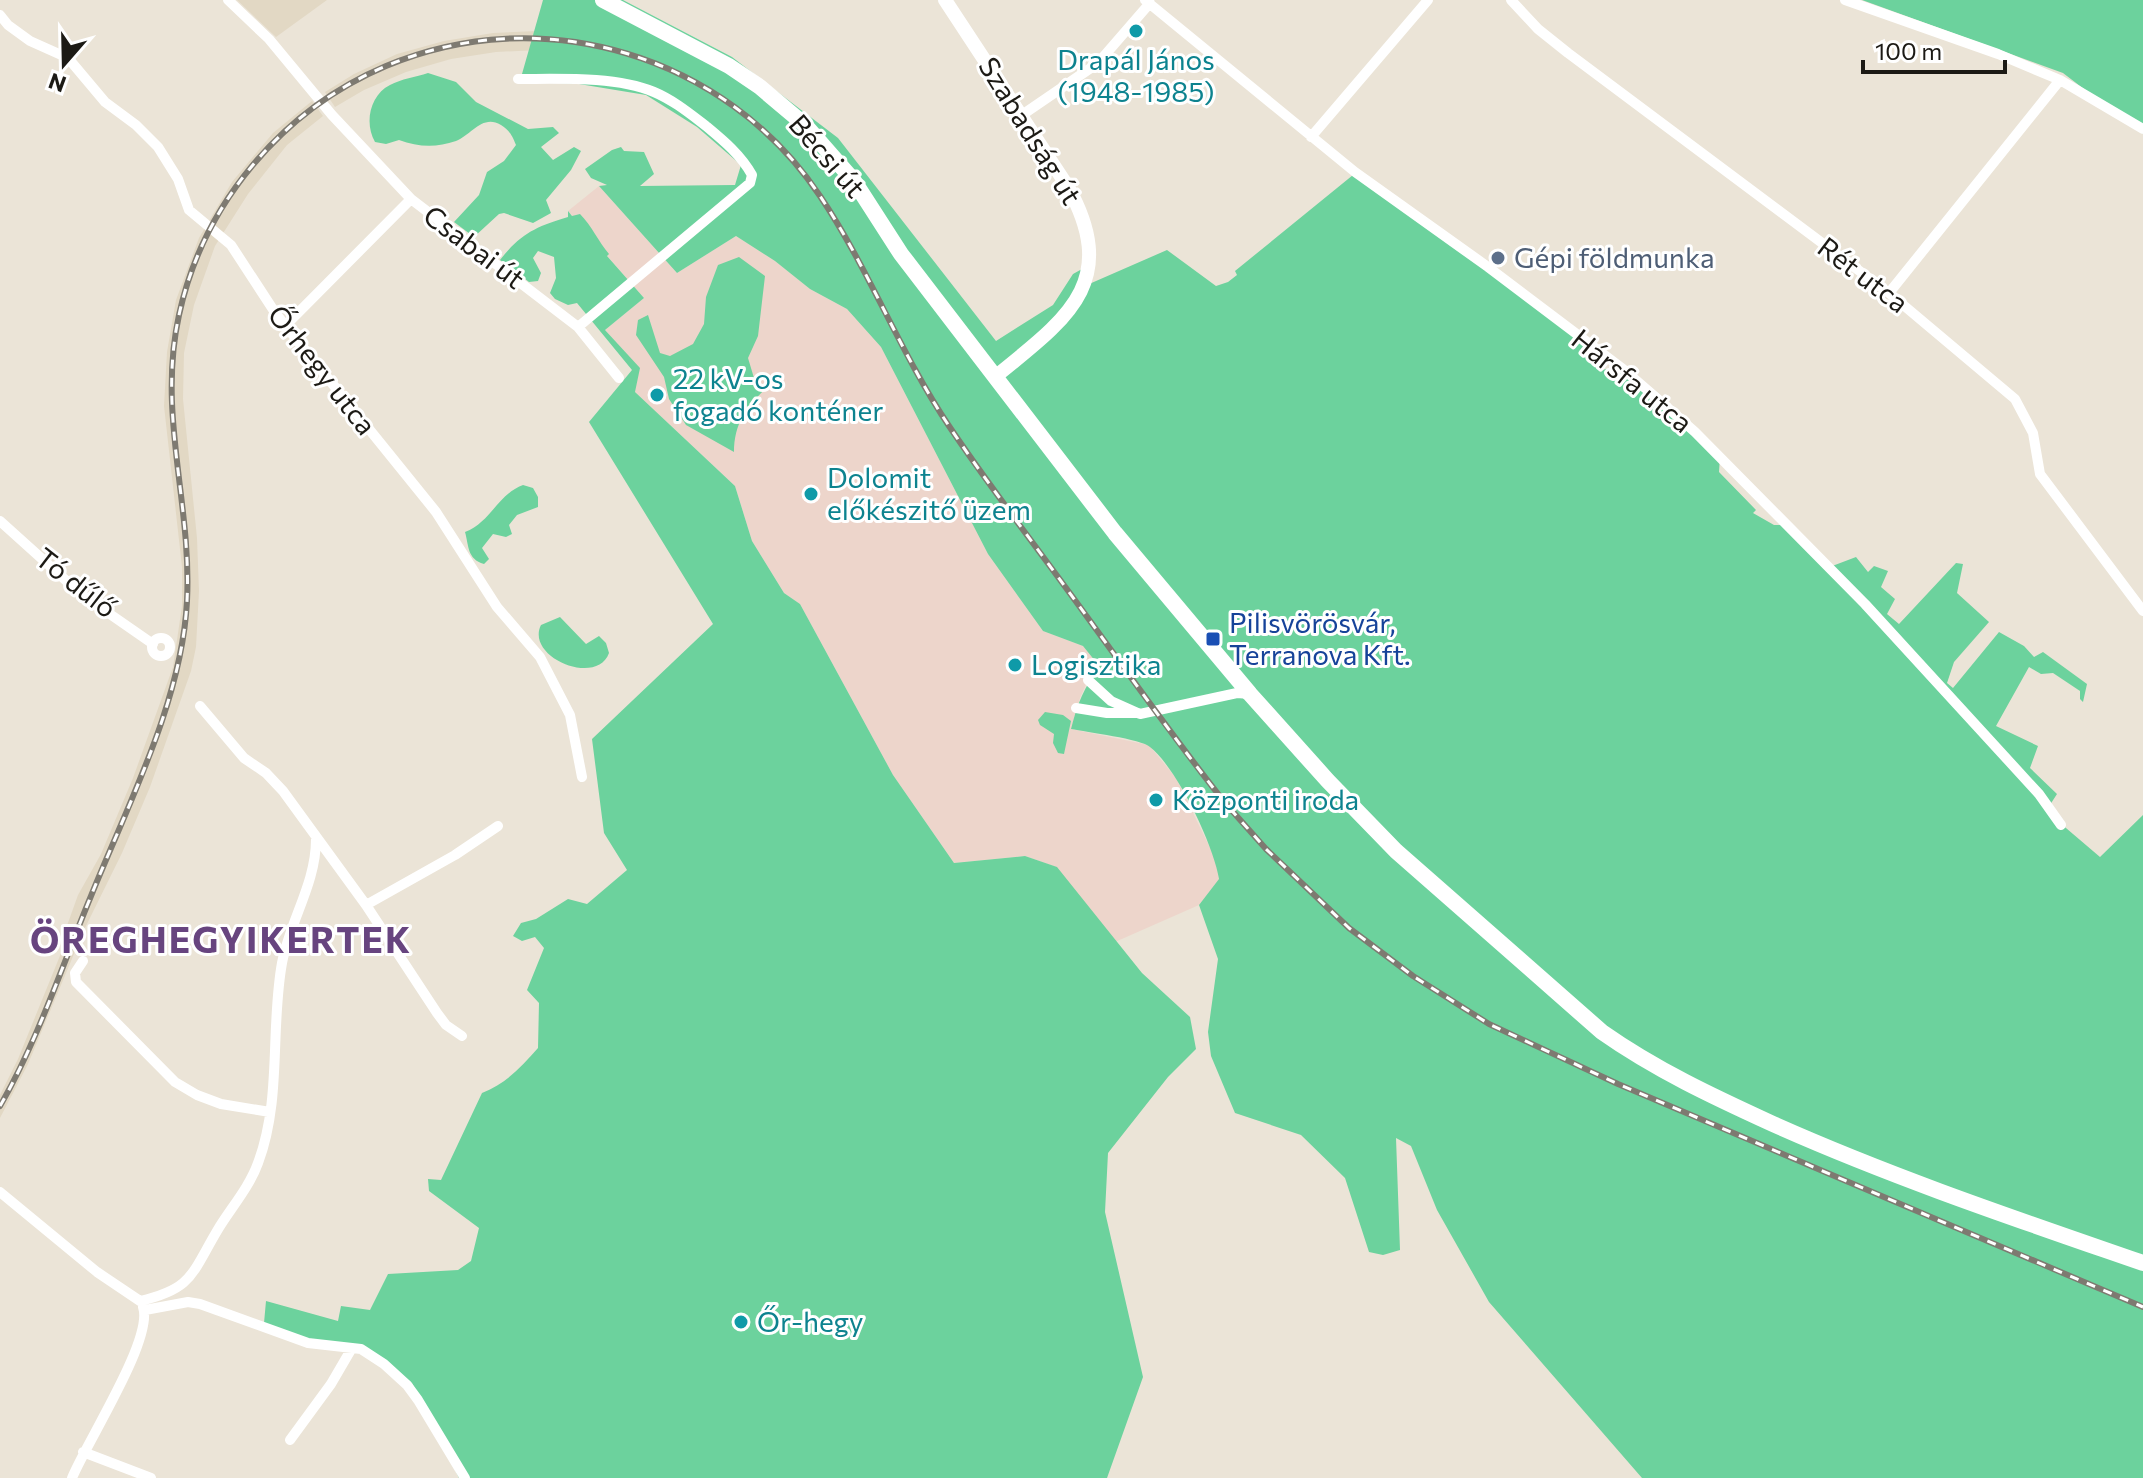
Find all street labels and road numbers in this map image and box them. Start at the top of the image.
street label: Szabadság út [972,51,1090,210]
street label: Bécsi út [782,107,873,204]
street label: Csabai út [417,197,532,295]
street label: Rét utca [1812,229,1916,319]
street label: Őrhegy utca [262,298,384,441]
street label: Hársfa utca [1566,321,1700,439]
street label: Tó dűlő [29,540,124,624]

